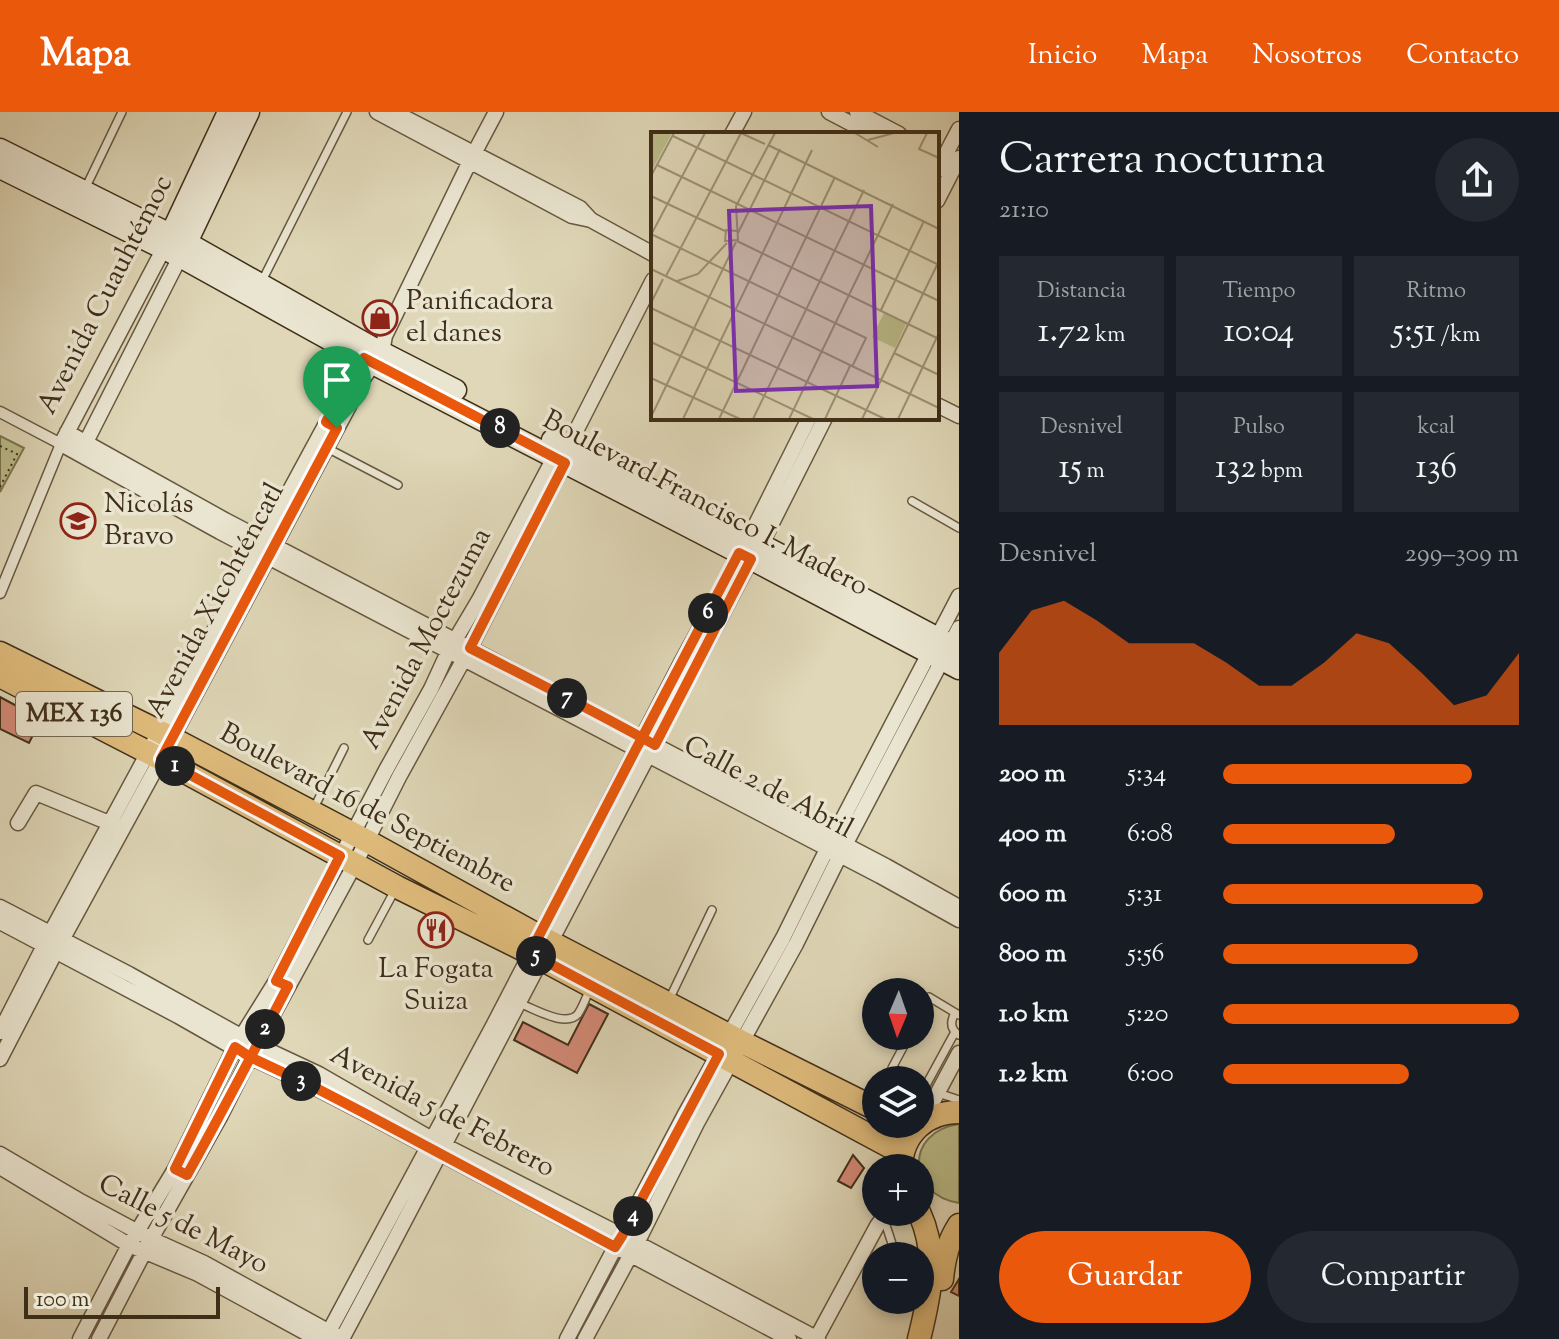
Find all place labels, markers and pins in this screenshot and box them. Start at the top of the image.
place label: Panificadora el danes [406,282,554,354]
shop icon: Panificadora el danes [361,299,399,337]
pin [303,346,371,428]
pin: 8 [480,408,520,448]
place label: Nicolás Bravo [104,485,194,557]
school or university icon: Nicolás Bravo [59,502,97,540]
pin: 6 [688,593,728,633]
pin: 7 [547,678,587,718]
pin: 1 [155,746,195,786]
restaurant icon: La Fogata Suiza [417,911,455,949]
pin: 5 [516,936,556,976]
place label: La Fogata Suiza [379,950,494,1022]
pin: 2 [245,1009,285,1049]
pin: 3 [281,1061,321,1101]
pin: 4 [613,1196,653,1236]

